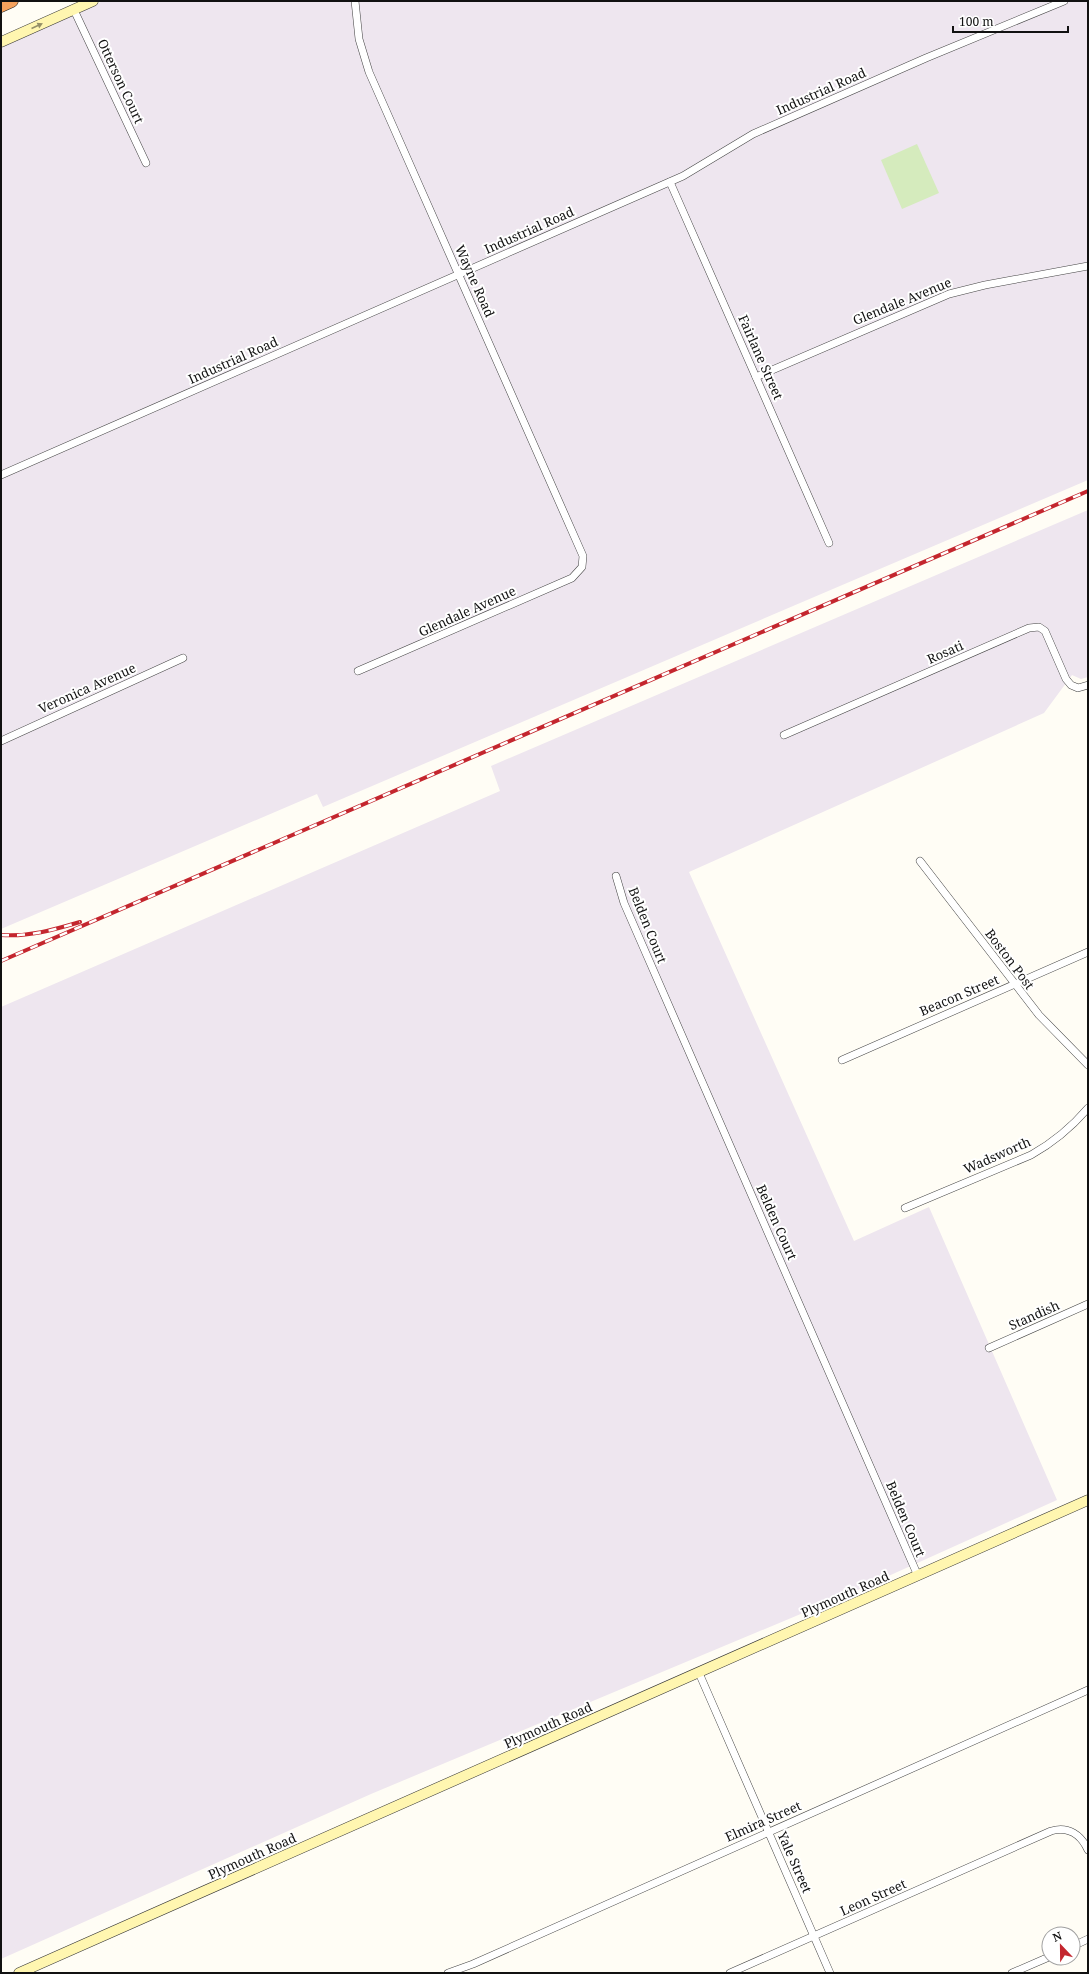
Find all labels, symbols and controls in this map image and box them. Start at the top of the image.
scale bar [953,8,1068,34]
text: 100 m [959,13,994,30]
one-way arrow [31,23,42,29]
street label: Otterson Court [94,36,149,127]
street label: Industrial Road [773,63,869,119]
street label: Industrial Road [481,202,577,258]
street label: Wayne Road [451,242,499,320]
street label: Glendale Avenue [850,273,954,329]
street label: Fairlane Street [734,312,788,403]
street label: Industrial Road [185,332,281,388]
street label: Glendale Avenue [415,581,519,641]
street label: Rosati [924,636,966,668]
street label: Veronica Avenue [36,658,139,718]
street label: Belden Court [625,884,672,966]
street label: Boston Post [981,925,1039,993]
street label: Beacon Street [916,970,1002,1020]
street label: Wadsworth [961,1132,1033,1178]
street label: Belden Court [752,1182,802,1263]
street label: Standish [1006,1296,1062,1334]
street label: Belden Court [882,1478,930,1560]
street label: Plymouth Road [798,1566,892,1622]
street label: Plymouth Road [501,1697,595,1753]
street label: Elmira Street [722,1796,804,1846]
street label: Plymouth Road [205,1828,299,1884]
street label: Yale Street [773,1828,817,1896]
street label: Leon Street [837,1874,909,1920]
north arrow [1041,1926,1081,1966]
text: N [1050,1928,1064,1945]

